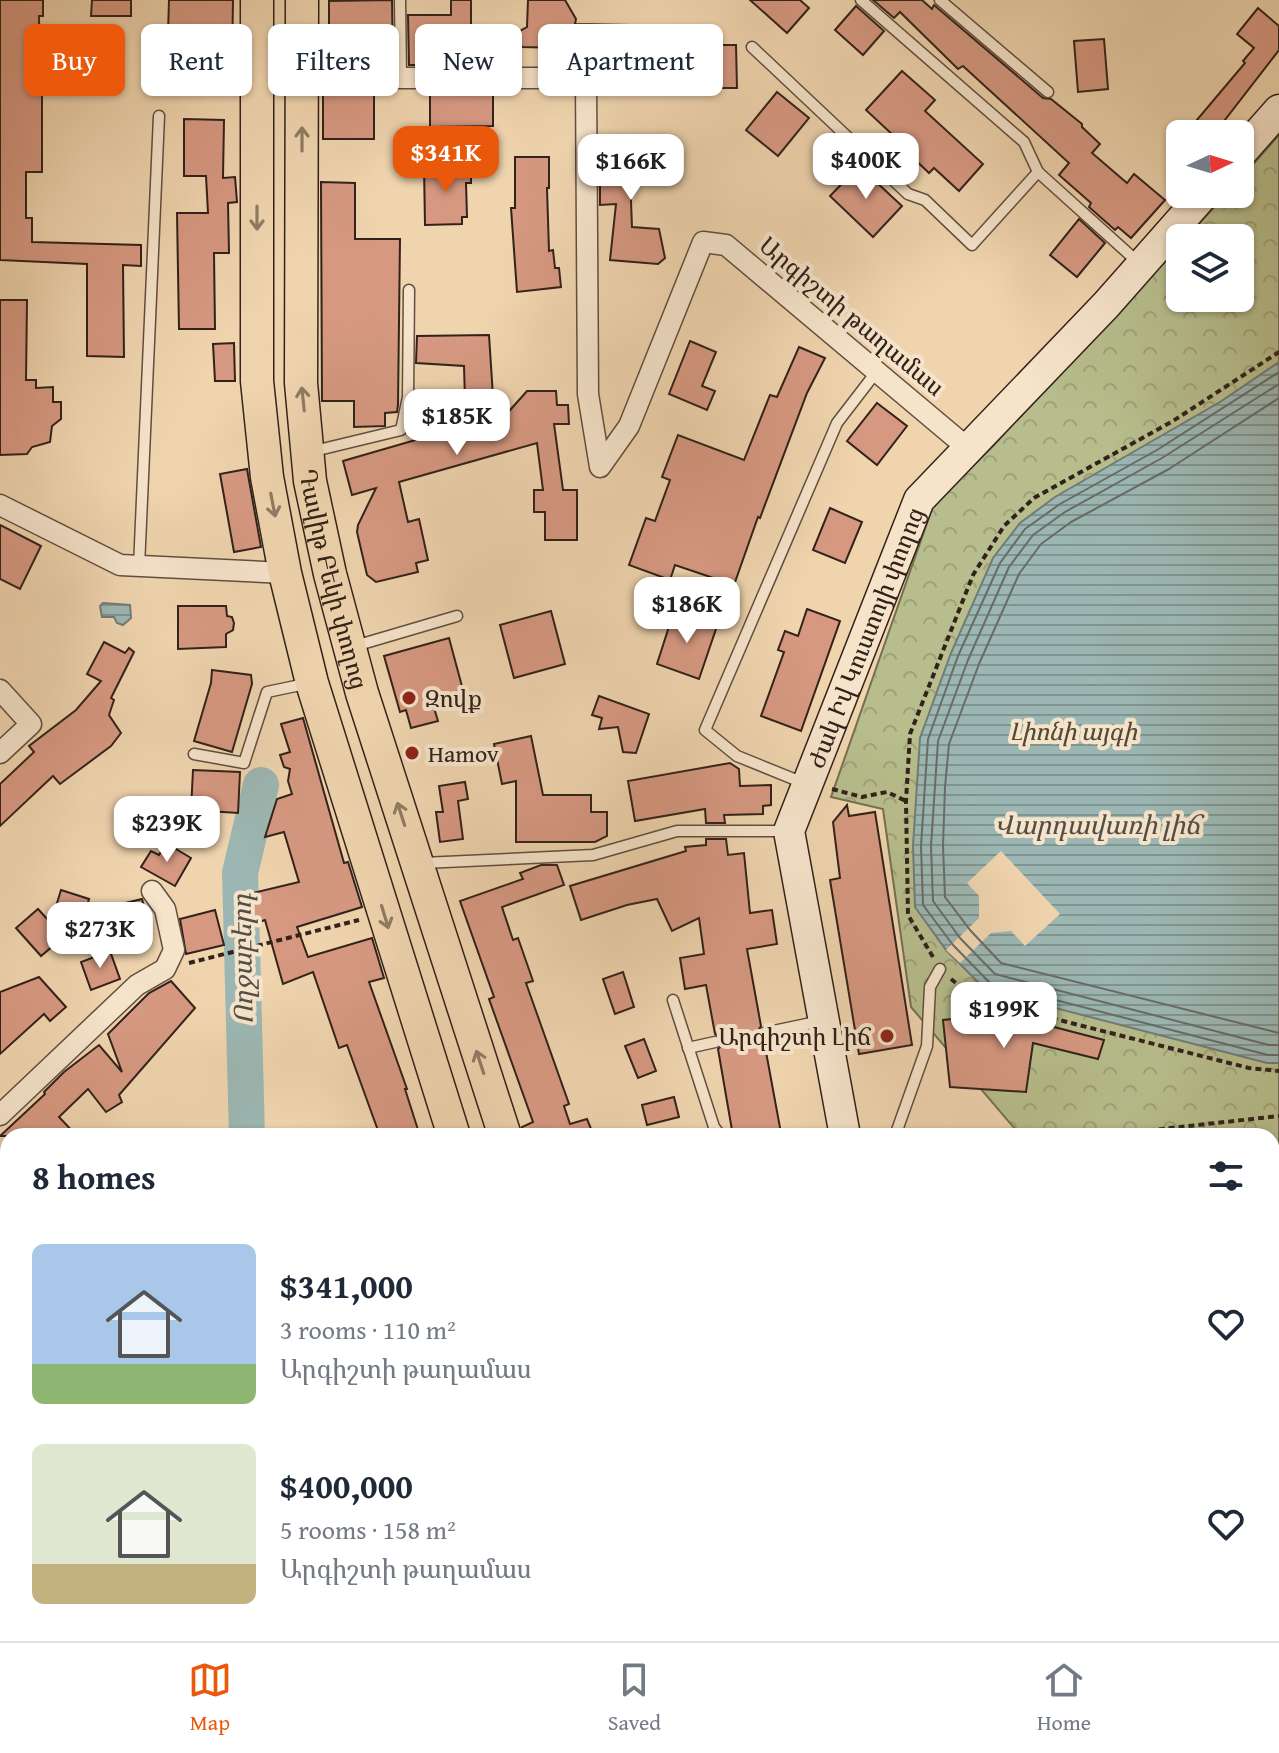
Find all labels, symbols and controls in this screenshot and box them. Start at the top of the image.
chip: Buy [24,24,125,96]
chip: Rent [141,24,252,96]
chip: Filters [268,24,399,96]
chip: New [415,24,522,96]
chip: Apartment [538,24,723,96]
north arrow [1166,120,1254,208]
map controls [1166,120,1254,312]
one-way arrow [294,126,309,153]
pin: $341K [390,126,502,194]
text: $341K [411,132,481,171]
pin: $400K [810,133,922,201]
pin: $166K [575,134,687,202]
text: $400K [831,139,901,178]
text: $166K [596,140,666,179]
one-way arrow [249,204,265,231]
button: layers [1166,224,1254,312]
street label: Արգիշտի թաղամաս [752,228,952,404]
one-way arrow [295,386,310,413]
pin: $185K [401,389,513,457]
text: $185K [422,395,492,434]
street label: Դավիթ Բեկի փողոց [291,467,378,693]
one-way arrow [266,492,281,517]
street label: Ժակ Իվ Կուստոյի փողոց [798,502,932,773]
pin: $186K [631,577,743,645]
text: $186K [652,583,722,622]
place label: Զովք [425,681,482,716]
marker: Զովք [400,689,418,707]
park label: Լիոնի այգի [1009,714,1138,749]
place label: Hamov [428,736,499,771]
marker: Hamov [403,744,421,762]
pin: $239K [111,796,223,864]
text: $239K [132,802,202,841]
one-way arrow [393,802,408,828]
water label: Վարդավառի լիճ [994,805,1205,844]
water label: Ողջաբերդ [221,892,263,1025]
pin: $273K [44,902,156,970]
one-way arrow [378,904,393,930]
text: $273K [65,908,135,947]
pin: $199K [948,982,1060,1050]
text: $199K [969,988,1039,1027]
place label: Արգիշտի Լիճ [719,1019,871,1054]
marker: Արգիշտի Լիճ [878,1027,896,1045]
one-way arrow [472,1050,487,1075]
text: 8 homes [32,1152,156,1201]
icon: filters [1204,1154,1248,1198]
text: $341,000 [280,1261,413,1310]
icon: home [96,1276,192,1372]
icon: heart [1204,1302,1248,1346]
text: 3 rooms · 110 m² [280,1310,456,1349]
text: Արգիշտի թաղամաս [280,1349,532,1388]
text: $400,000 [280,1461,413,1510]
icon: home [96,1476,192,1572]
icon: heart [1204,1502,1248,1546]
text: 5 rooms · 158 m² [280,1510,456,1549]
text: Արգիշտի թաղամաս [280,1549,532,1588]
tab: Map [188,1658,232,1738]
tab: Saved [608,1658,661,1738]
tab: Home [1037,1658,1091,1738]

